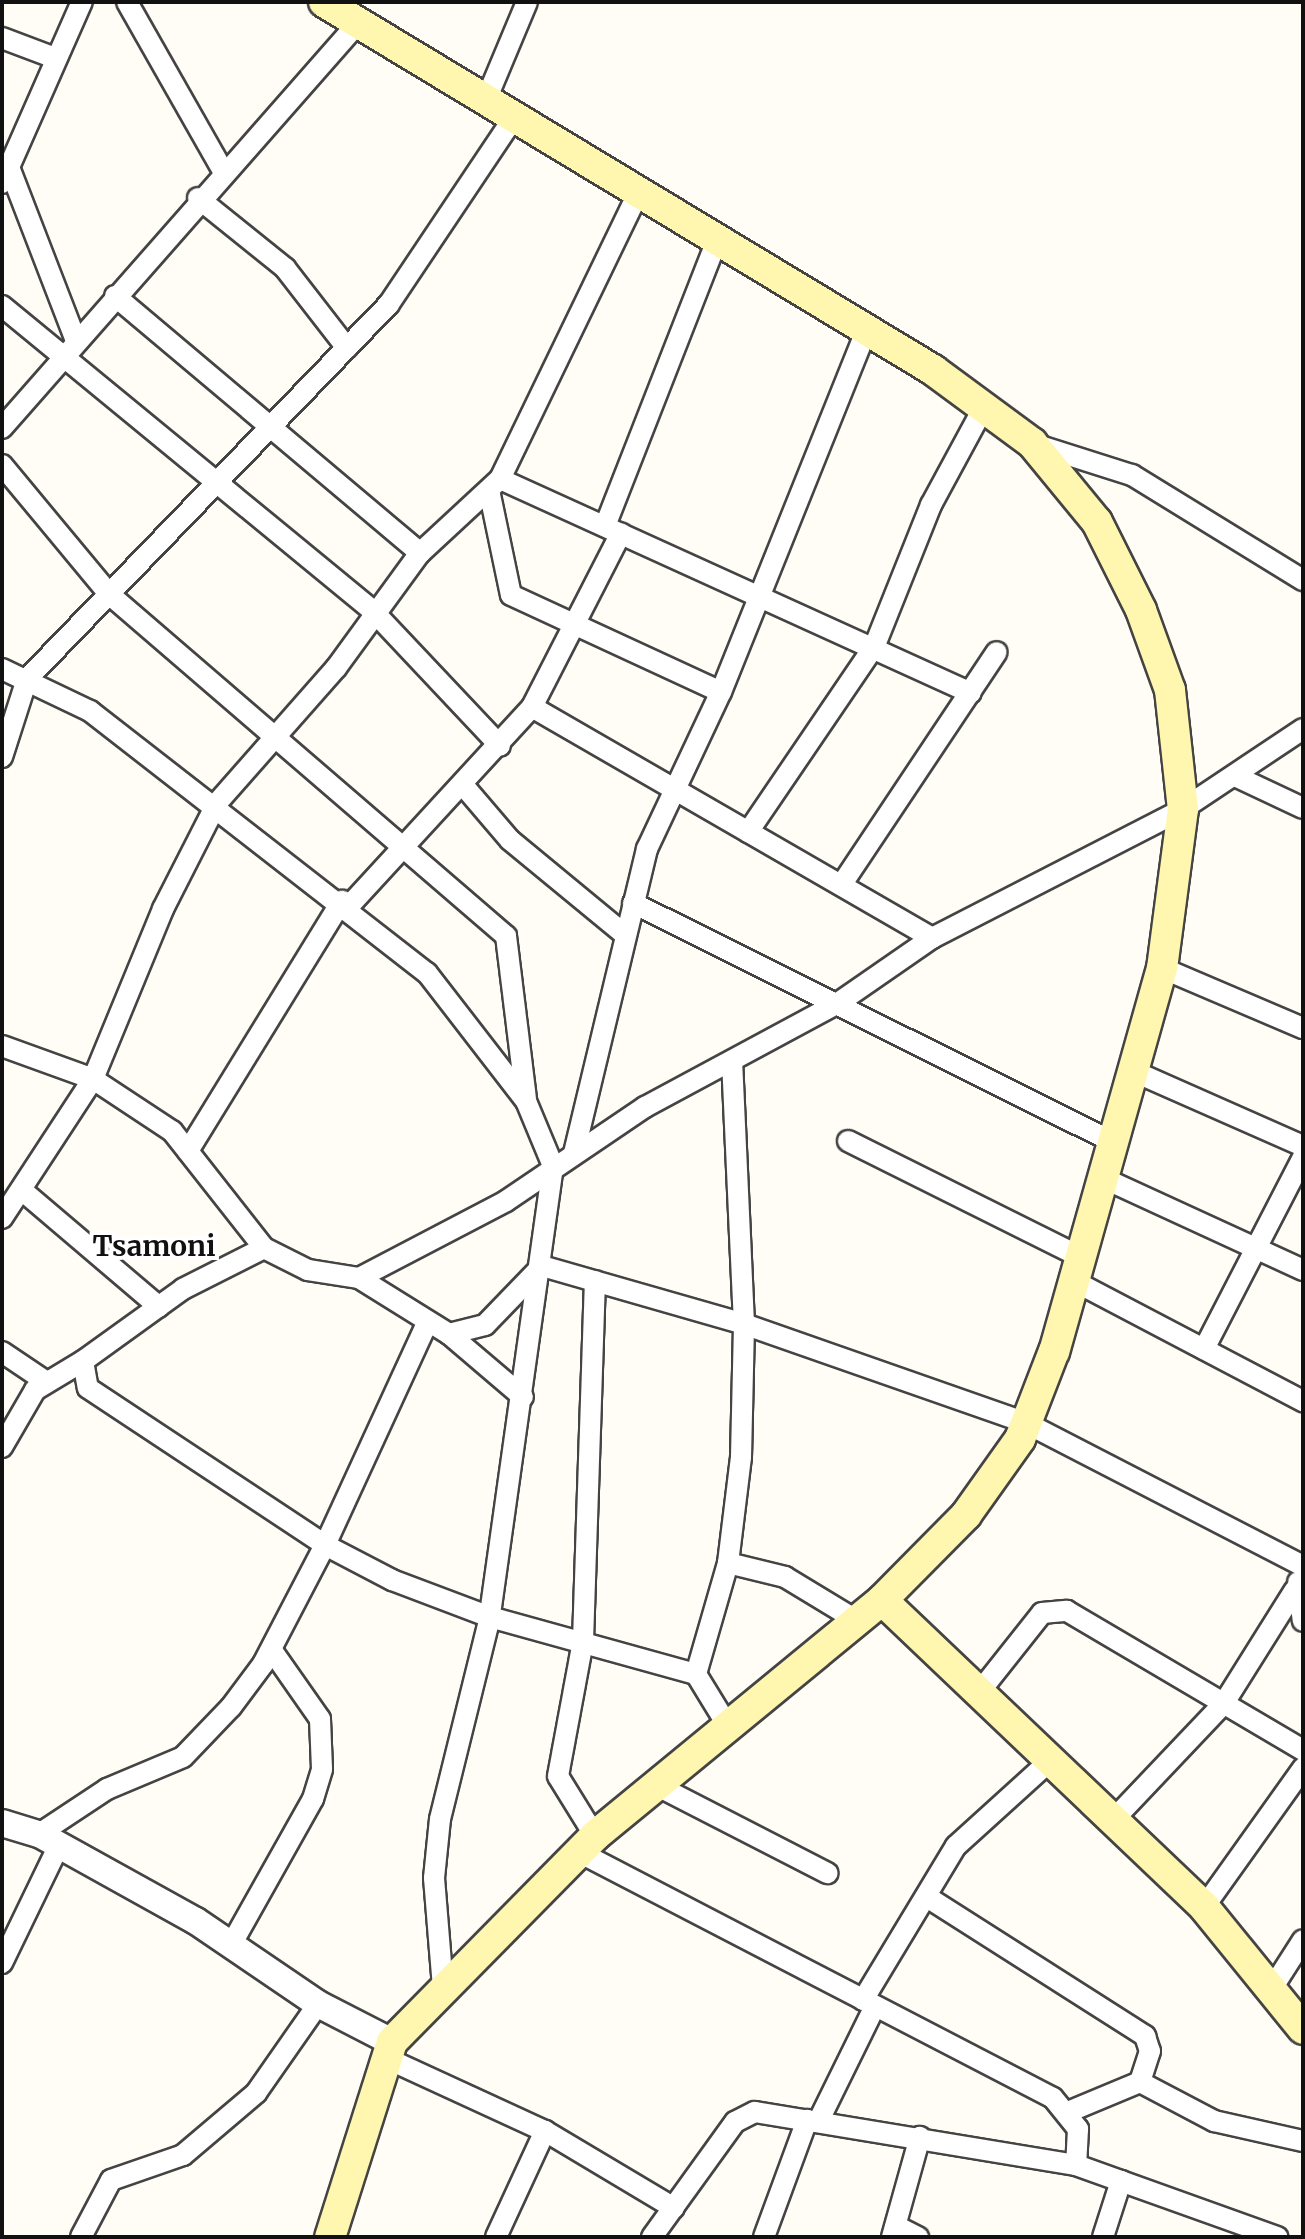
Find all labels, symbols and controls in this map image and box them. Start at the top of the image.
district label: Tsamoni [92,1229,216,1263]

